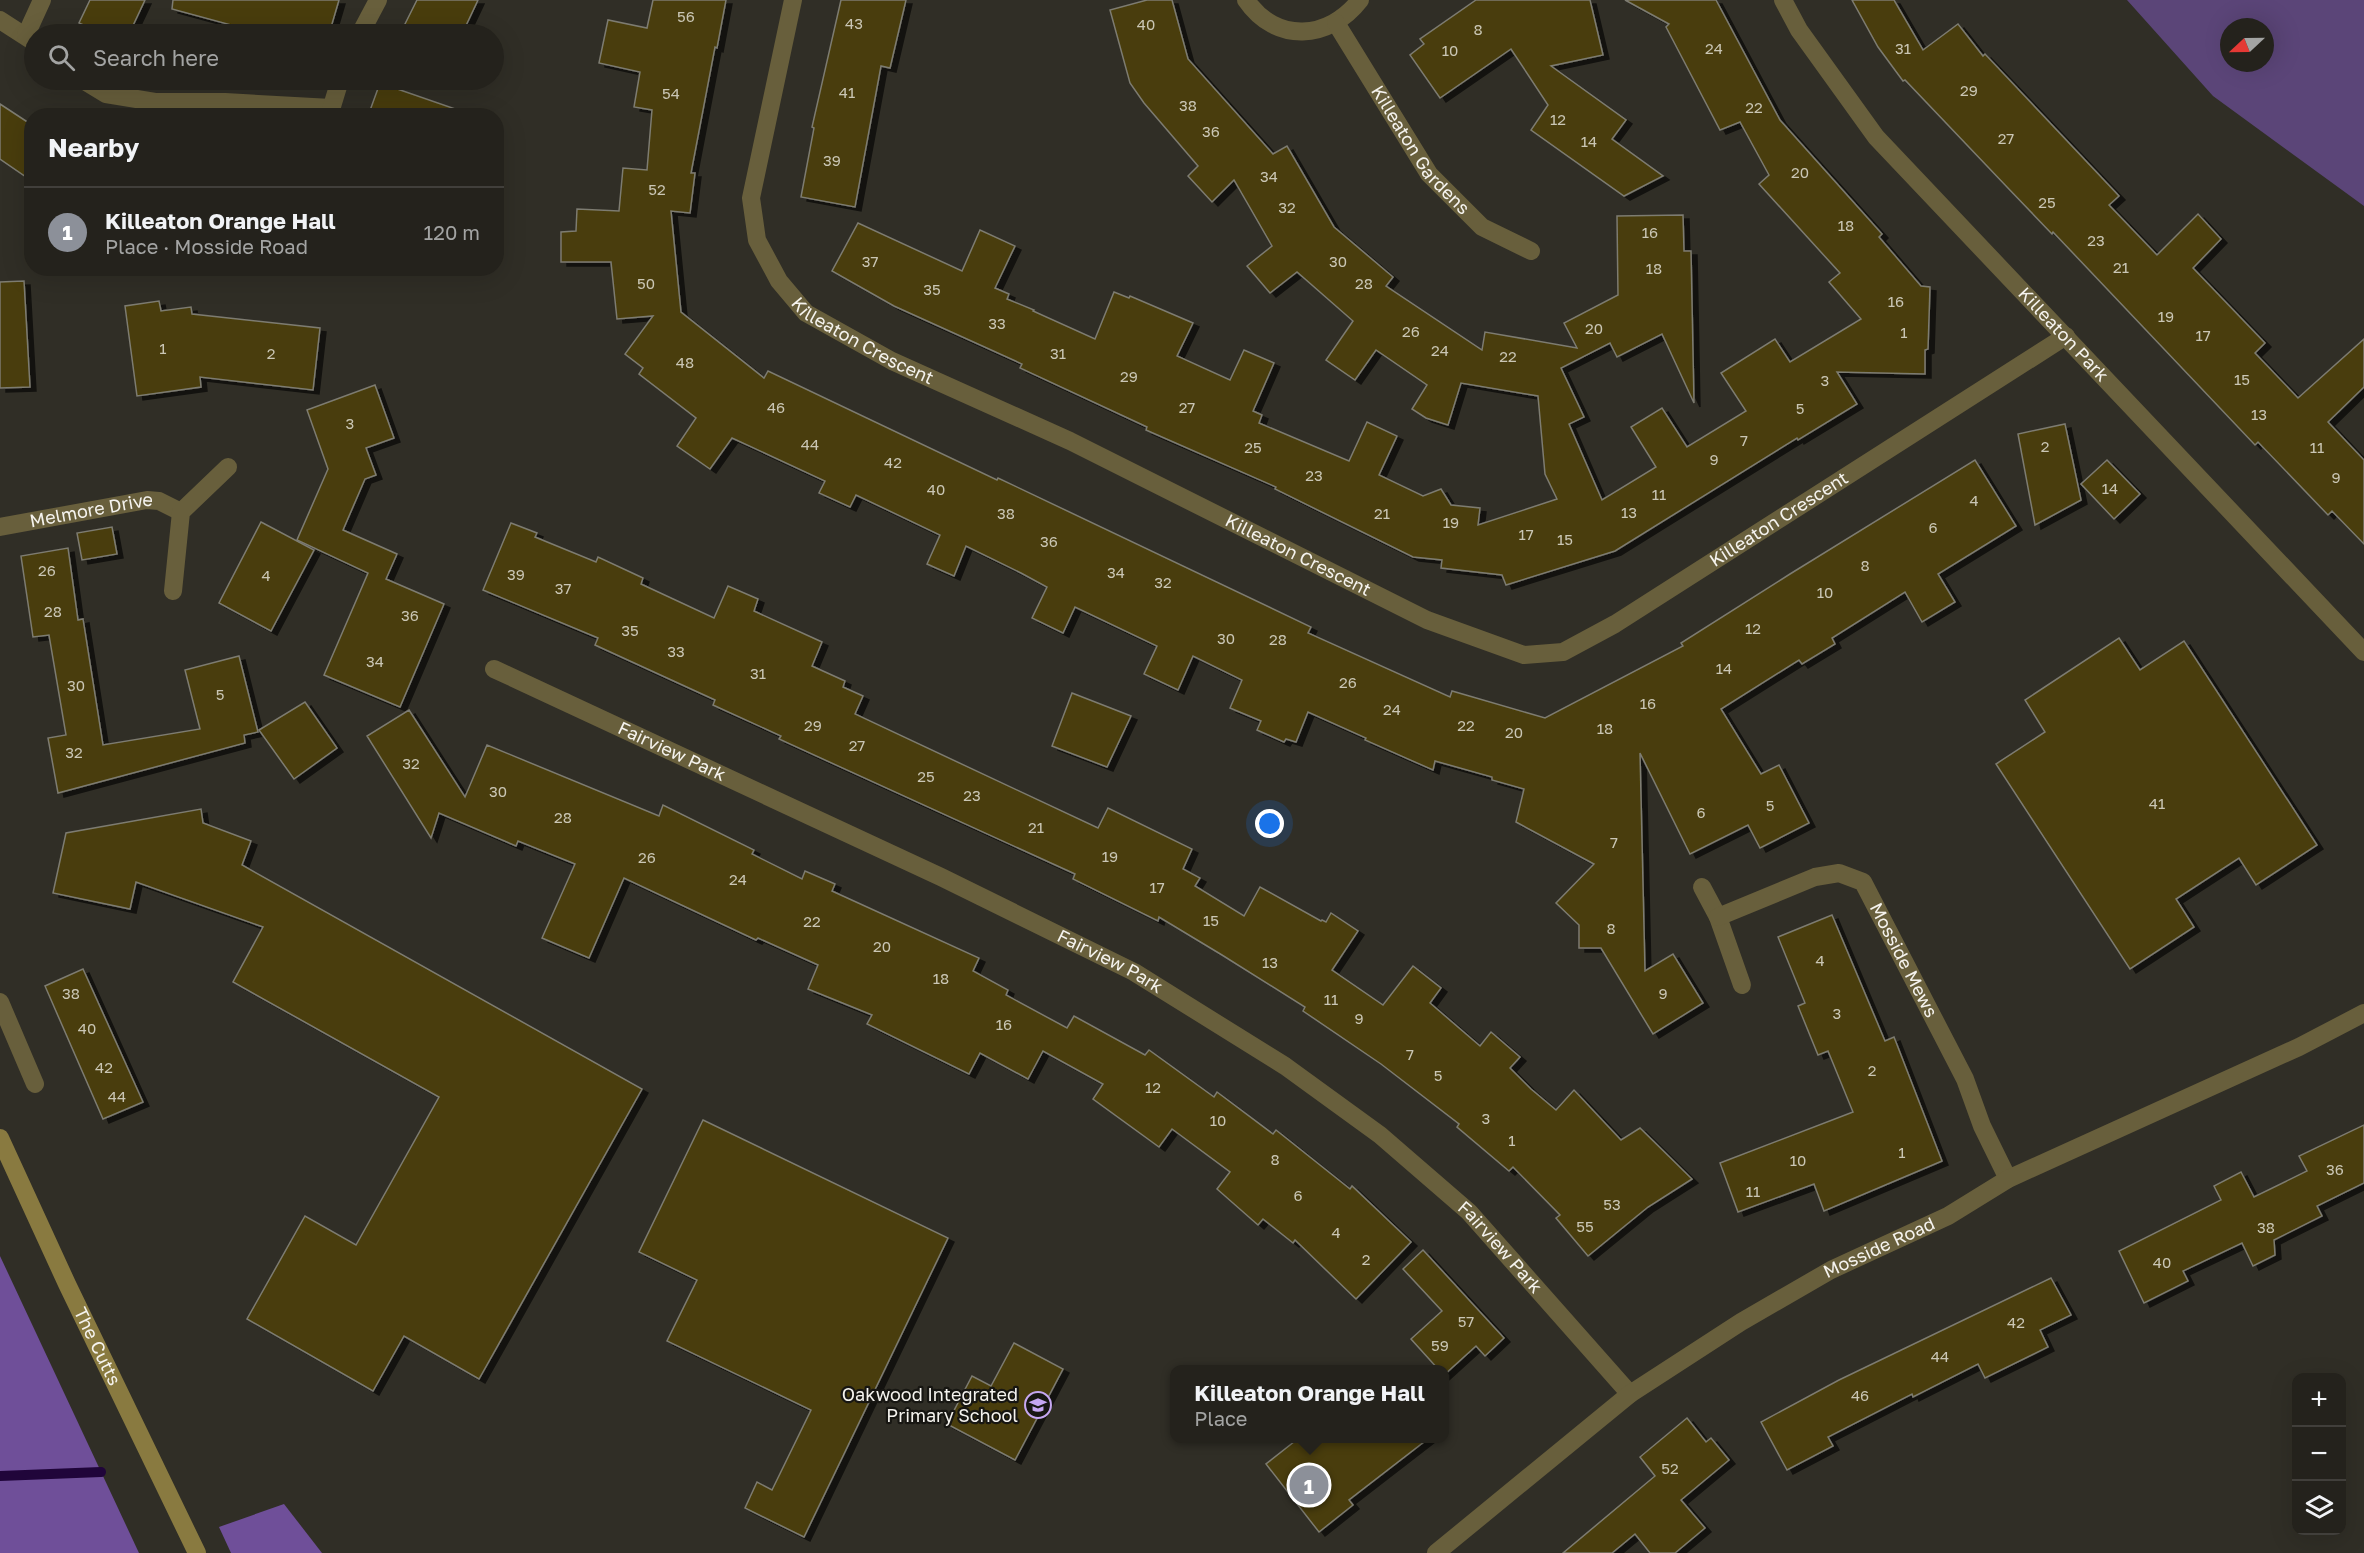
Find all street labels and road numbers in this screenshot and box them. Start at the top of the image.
street label: Killeaton Gardens [1367,81,1475,218]
street label: Killeaton Park [2014,282,2114,386]
street label: Killeaton Crescent [787,292,937,388]
street label: Killeaton Crescent [1705,466,1852,571]
street label: Melmore Drive [28,488,154,531]
street label: Killeaton Crescent [1222,509,1375,600]
street label: Fairview Park [615,716,729,785]
street label: Mosside Mews [1866,899,1943,1021]
street label: Fairview Park [1054,924,1167,997]
street label: Fairview Park [1454,1196,1548,1297]
street label: Mosside Road [1819,1212,1938,1282]
street label: The Cutts [70,1303,126,1389]

